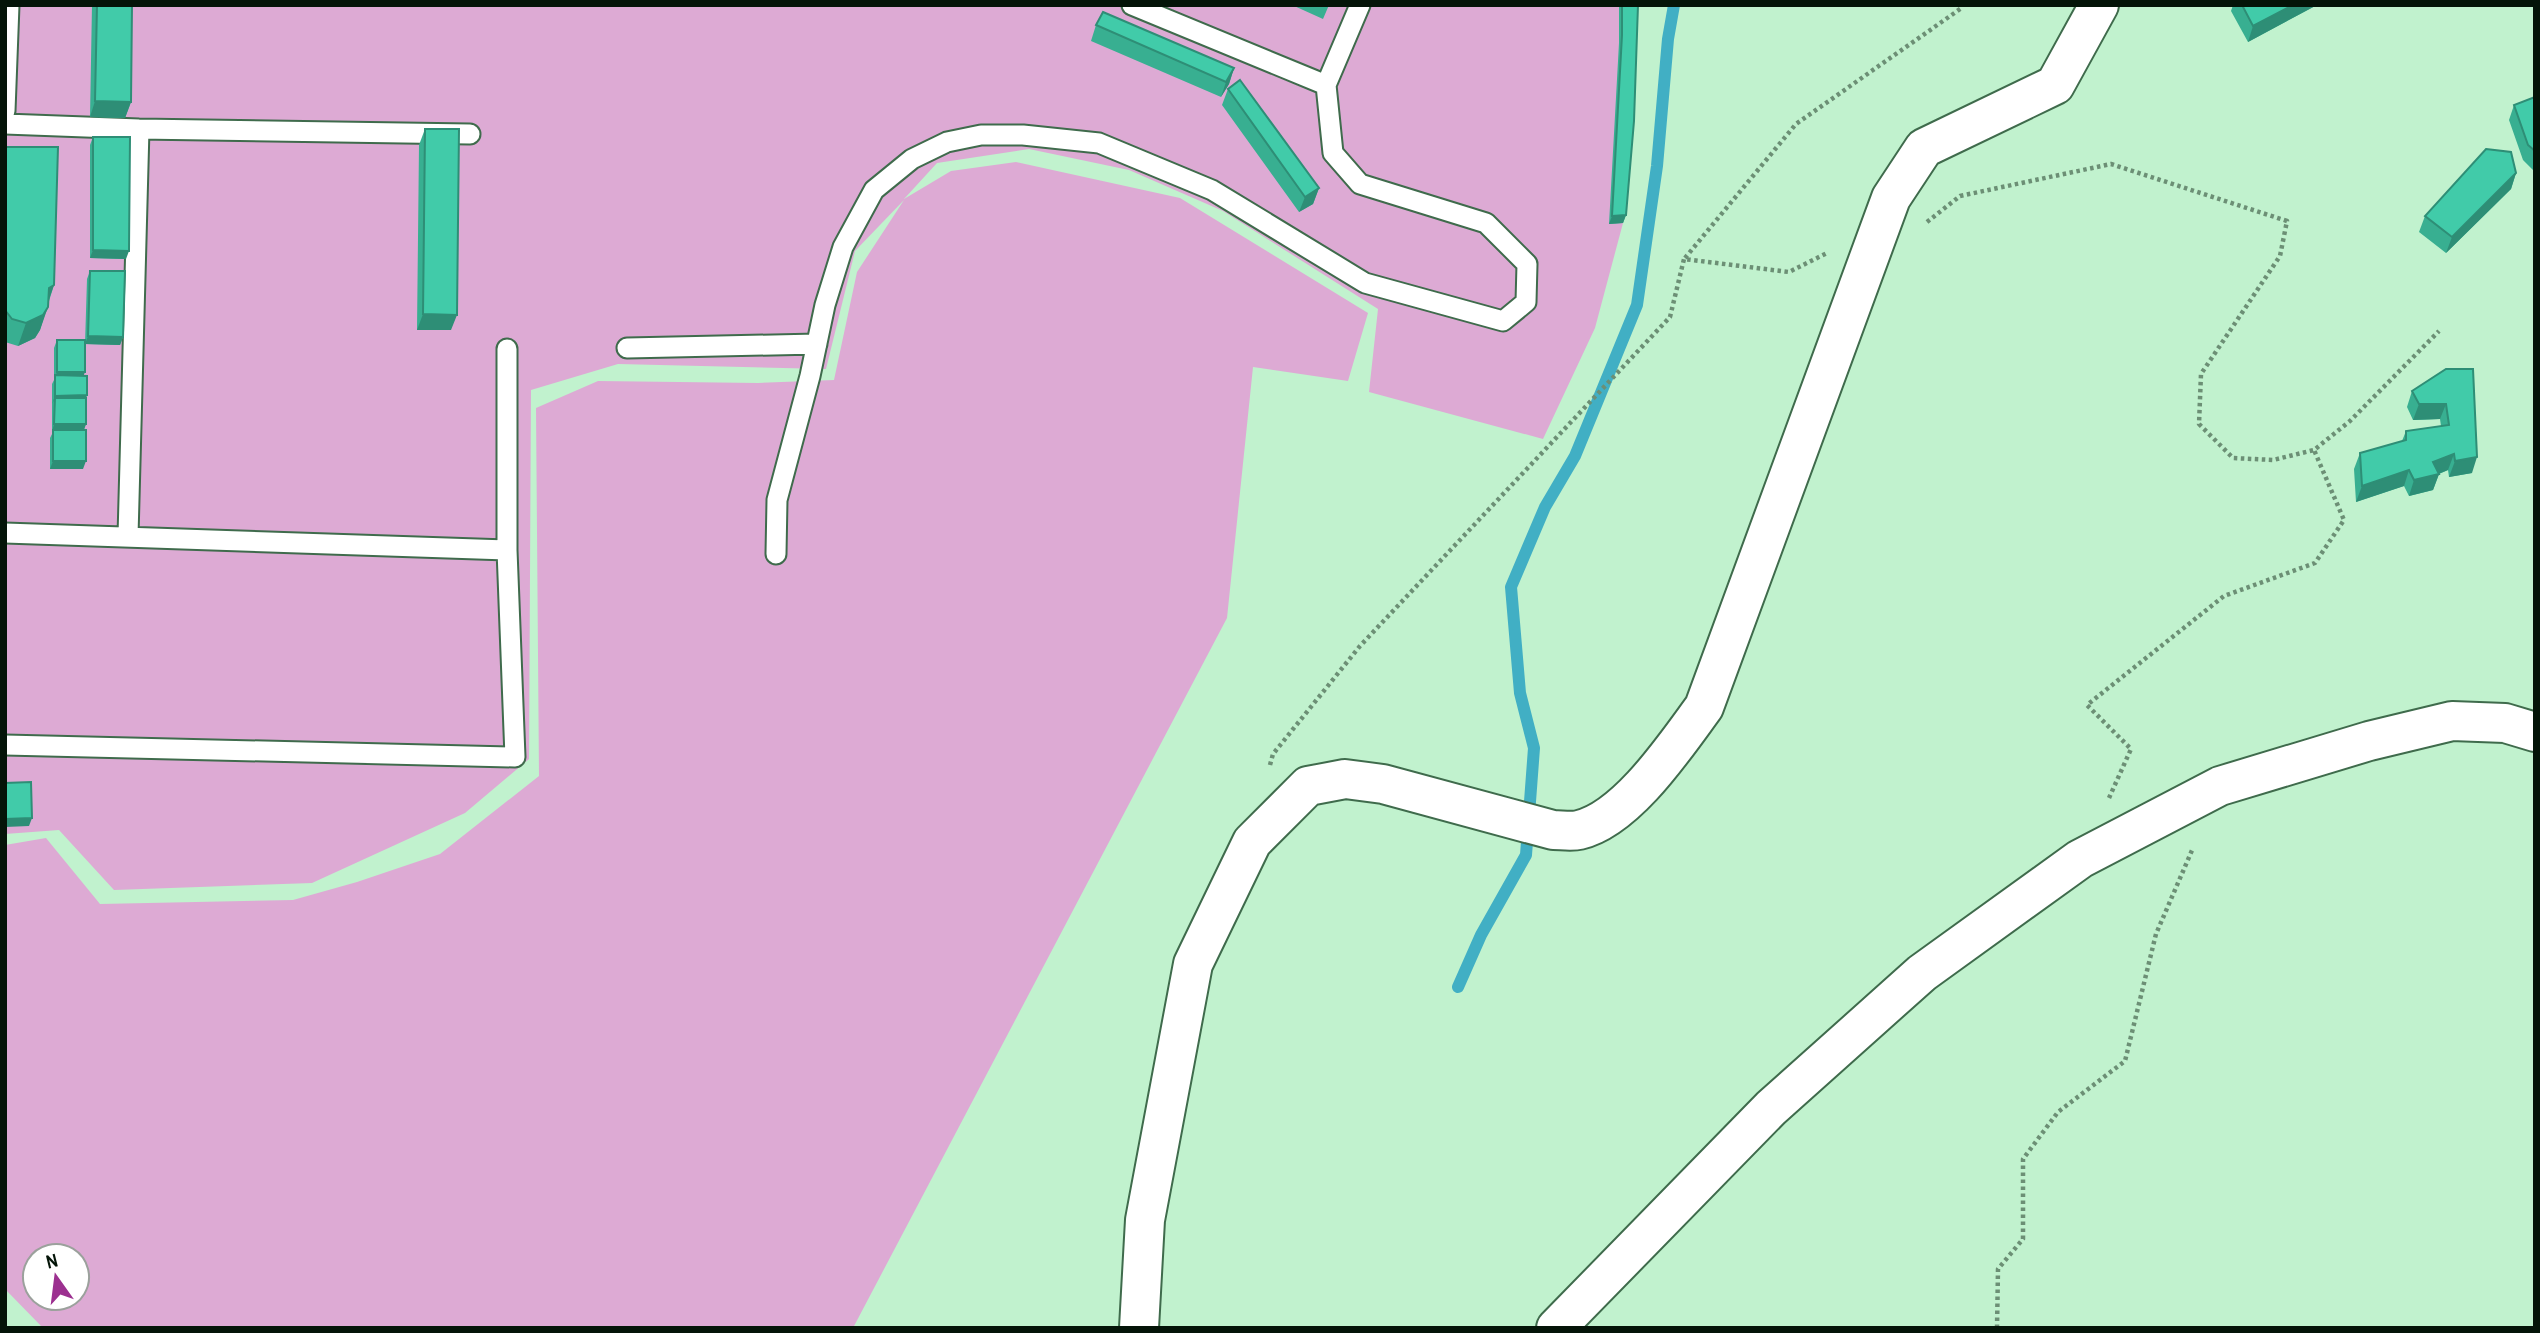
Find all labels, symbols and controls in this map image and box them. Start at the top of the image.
north arrow [21,1242,91,1312]
text: N [43,1247,60,1274]

